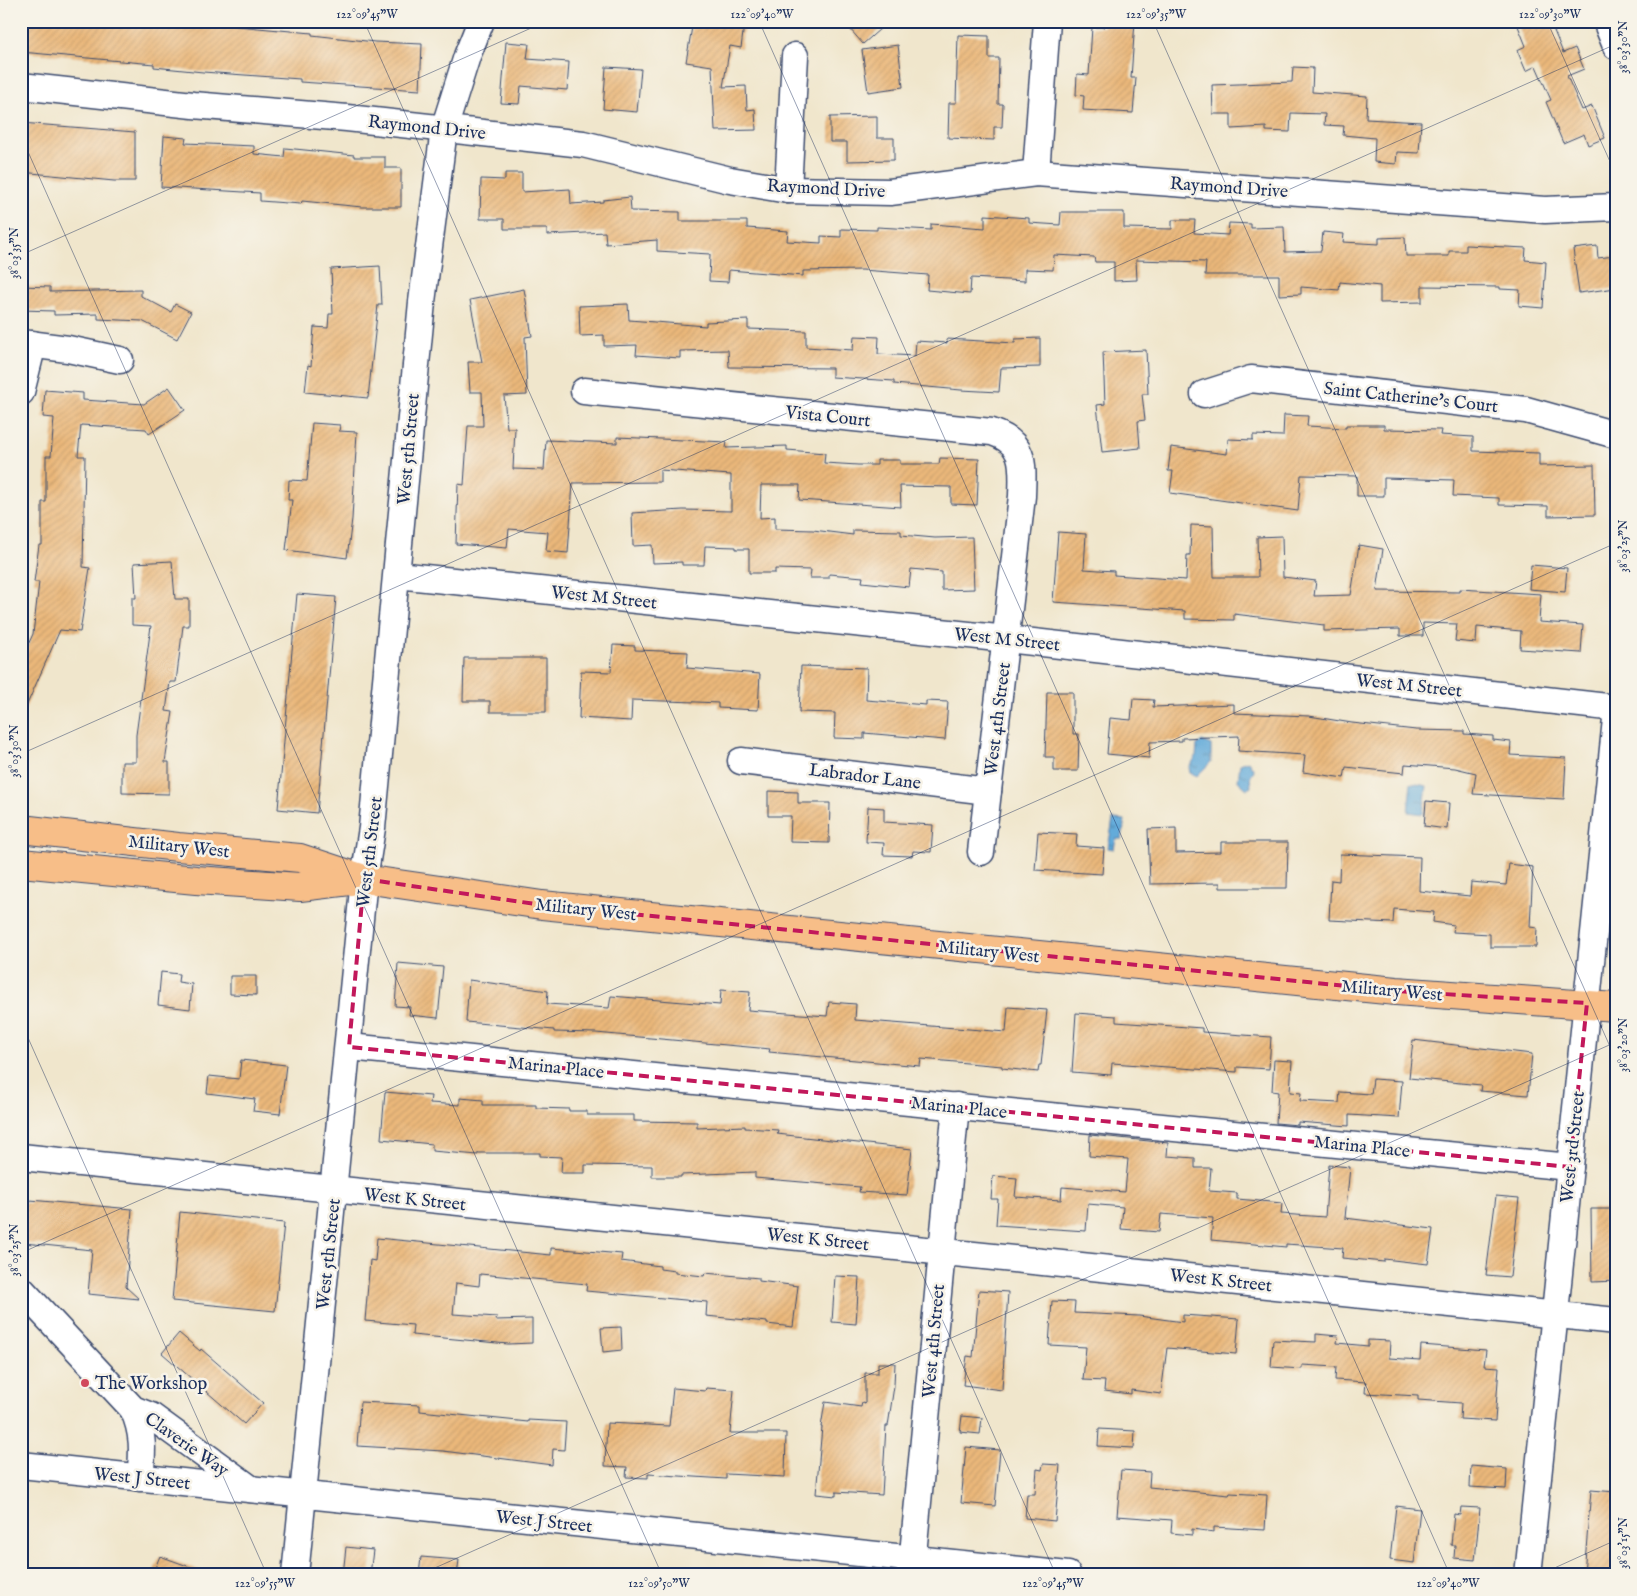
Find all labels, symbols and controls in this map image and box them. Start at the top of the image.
text: 122°09'45"W [336,7,398,22]
text: 122°09'40"W [730,7,794,22]
text: 122°09'35"W [1126,7,1187,22]
text: 122°09'30"W [1519,7,1581,22]
text: 38°03'30"N [1616,20,1631,74]
street label: Raymond Drive [367,111,487,146]
street label: Raymond Drive [1169,173,1289,204]
street label: Raymond Drive [766,175,886,204]
text: 38°03'35"N [7,226,22,279]
street label: Saint Catherine's Court [1323,378,1499,419]
street label: West 5th Street [393,392,426,506]
street label: Vista Court [783,401,872,433]
text: 38°03'25"N [1616,519,1631,572]
street label: West M Street [550,581,658,615]
street label: West M Street [953,623,1061,657]
street label: West 4th Street [980,661,1017,777]
street label: West M Street [1355,669,1463,703]
text: 38°03'30"N [7,724,22,778]
street label: Labrador Lane [807,759,922,796]
street label: West 5th Street [352,795,389,909]
street label: Military West [127,831,231,864]
street label: Military West [534,894,638,927]
street label: Military West [937,936,1041,969]
street label: Military West [1340,976,1444,1007]
text: 38°03'20"N [1616,1017,1631,1072]
street label: Marina Place [507,1052,605,1085]
street label: West 3rd Street [1556,1090,1591,1204]
street label: Marina Place [910,1092,1008,1125]
street label: Marina Place [1313,1131,1411,1164]
street label: West K Street [363,1184,467,1217]
street label: West 5th Street [312,1197,347,1311]
text: 38°03'25"N [7,1223,22,1276]
street label: West K Street [766,1224,870,1257]
street label: West K Street [1169,1265,1273,1298]
street label: West 4th Street [918,1283,951,1399]
place label: The Workshop [95,1373,207,1396]
marker: The Workshop [79,1377,91,1389]
street label: Claverie Way [140,1408,233,1483]
street label: West J Street [92,1463,191,1496]
street label: West J Street [494,1506,593,1539]
text: 38°03'15"N [1616,1516,1631,1569]
text: 122°09'55"W [235,1576,296,1591]
text: 122°09'50"W [628,1576,690,1591]
text: 122°09'45"W [1022,1576,1084,1591]
text: 122°09'40"W [1416,1576,1480,1591]

